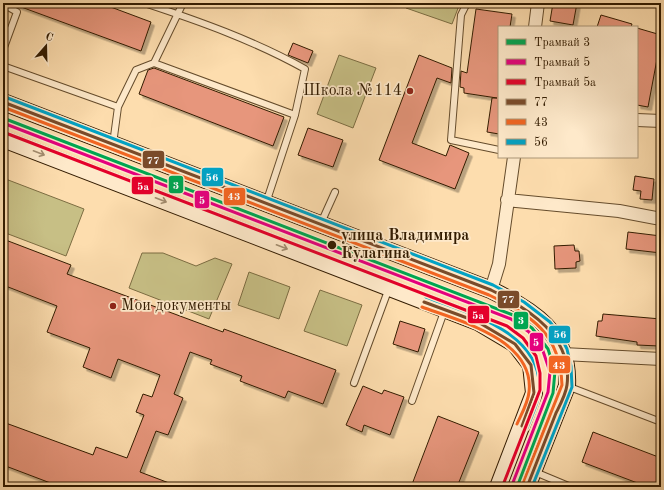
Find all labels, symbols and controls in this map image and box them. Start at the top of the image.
north arrow [26,26,66,66]
legend [498,26,638,158]
text: С [44,32,54,44]
text: Трамвай 3 [534,37,590,49]
text: Трамвай 5 [534,56,590,69]
text: Трамвай 5а [534,76,596,89]
place label: Школа №114 [303,83,402,99]
marker: Школа №114 [405,86,415,96]
text: 77 [534,97,548,109]
text: 43 [534,117,548,129]
text: 56 [534,136,548,149]
one-way arrow [33,150,45,158]
line badge: 77 [142,150,165,169]
text: 77 [147,156,159,167]
line badge: 56 [201,167,224,187]
text: 56 [206,173,218,184]
line badge: 3 [168,175,184,194]
line badge: 5а [131,176,154,195]
text: 3 [173,181,179,192]
text: 5а [137,182,149,193]
line badge: 43 [223,187,246,206]
line badge: 5 [194,190,210,209]
text: 43 [228,192,240,203]
text: 5 [199,196,205,207]
one-way arrow [154,197,166,204]
place label: улица Владимира Кулагина [341,228,470,262]
marker: улица Владимира Кулагина [326,239,338,251]
one-way arrow [275,243,287,251]
line badge: 77 [497,290,520,309]
text: 77 [502,295,514,306]
place label: Мои документы [121,298,231,314]
marker: Мои документы [108,301,118,311]
line badge: 5а [467,305,490,324]
text: 5а [472,311,484,322]
line badge: 3 [513,311,529,330]
text: 3 [518,316,524,327]
line badge: 56 [548,325,571,344]
text: 56 [554,330,566,341]
line badge: 5 [529,332,544,352]
text: 5 [533,338,539,349]
line badge: 43 [548,355,571,374]
text: 43 [553,361,565,372]

